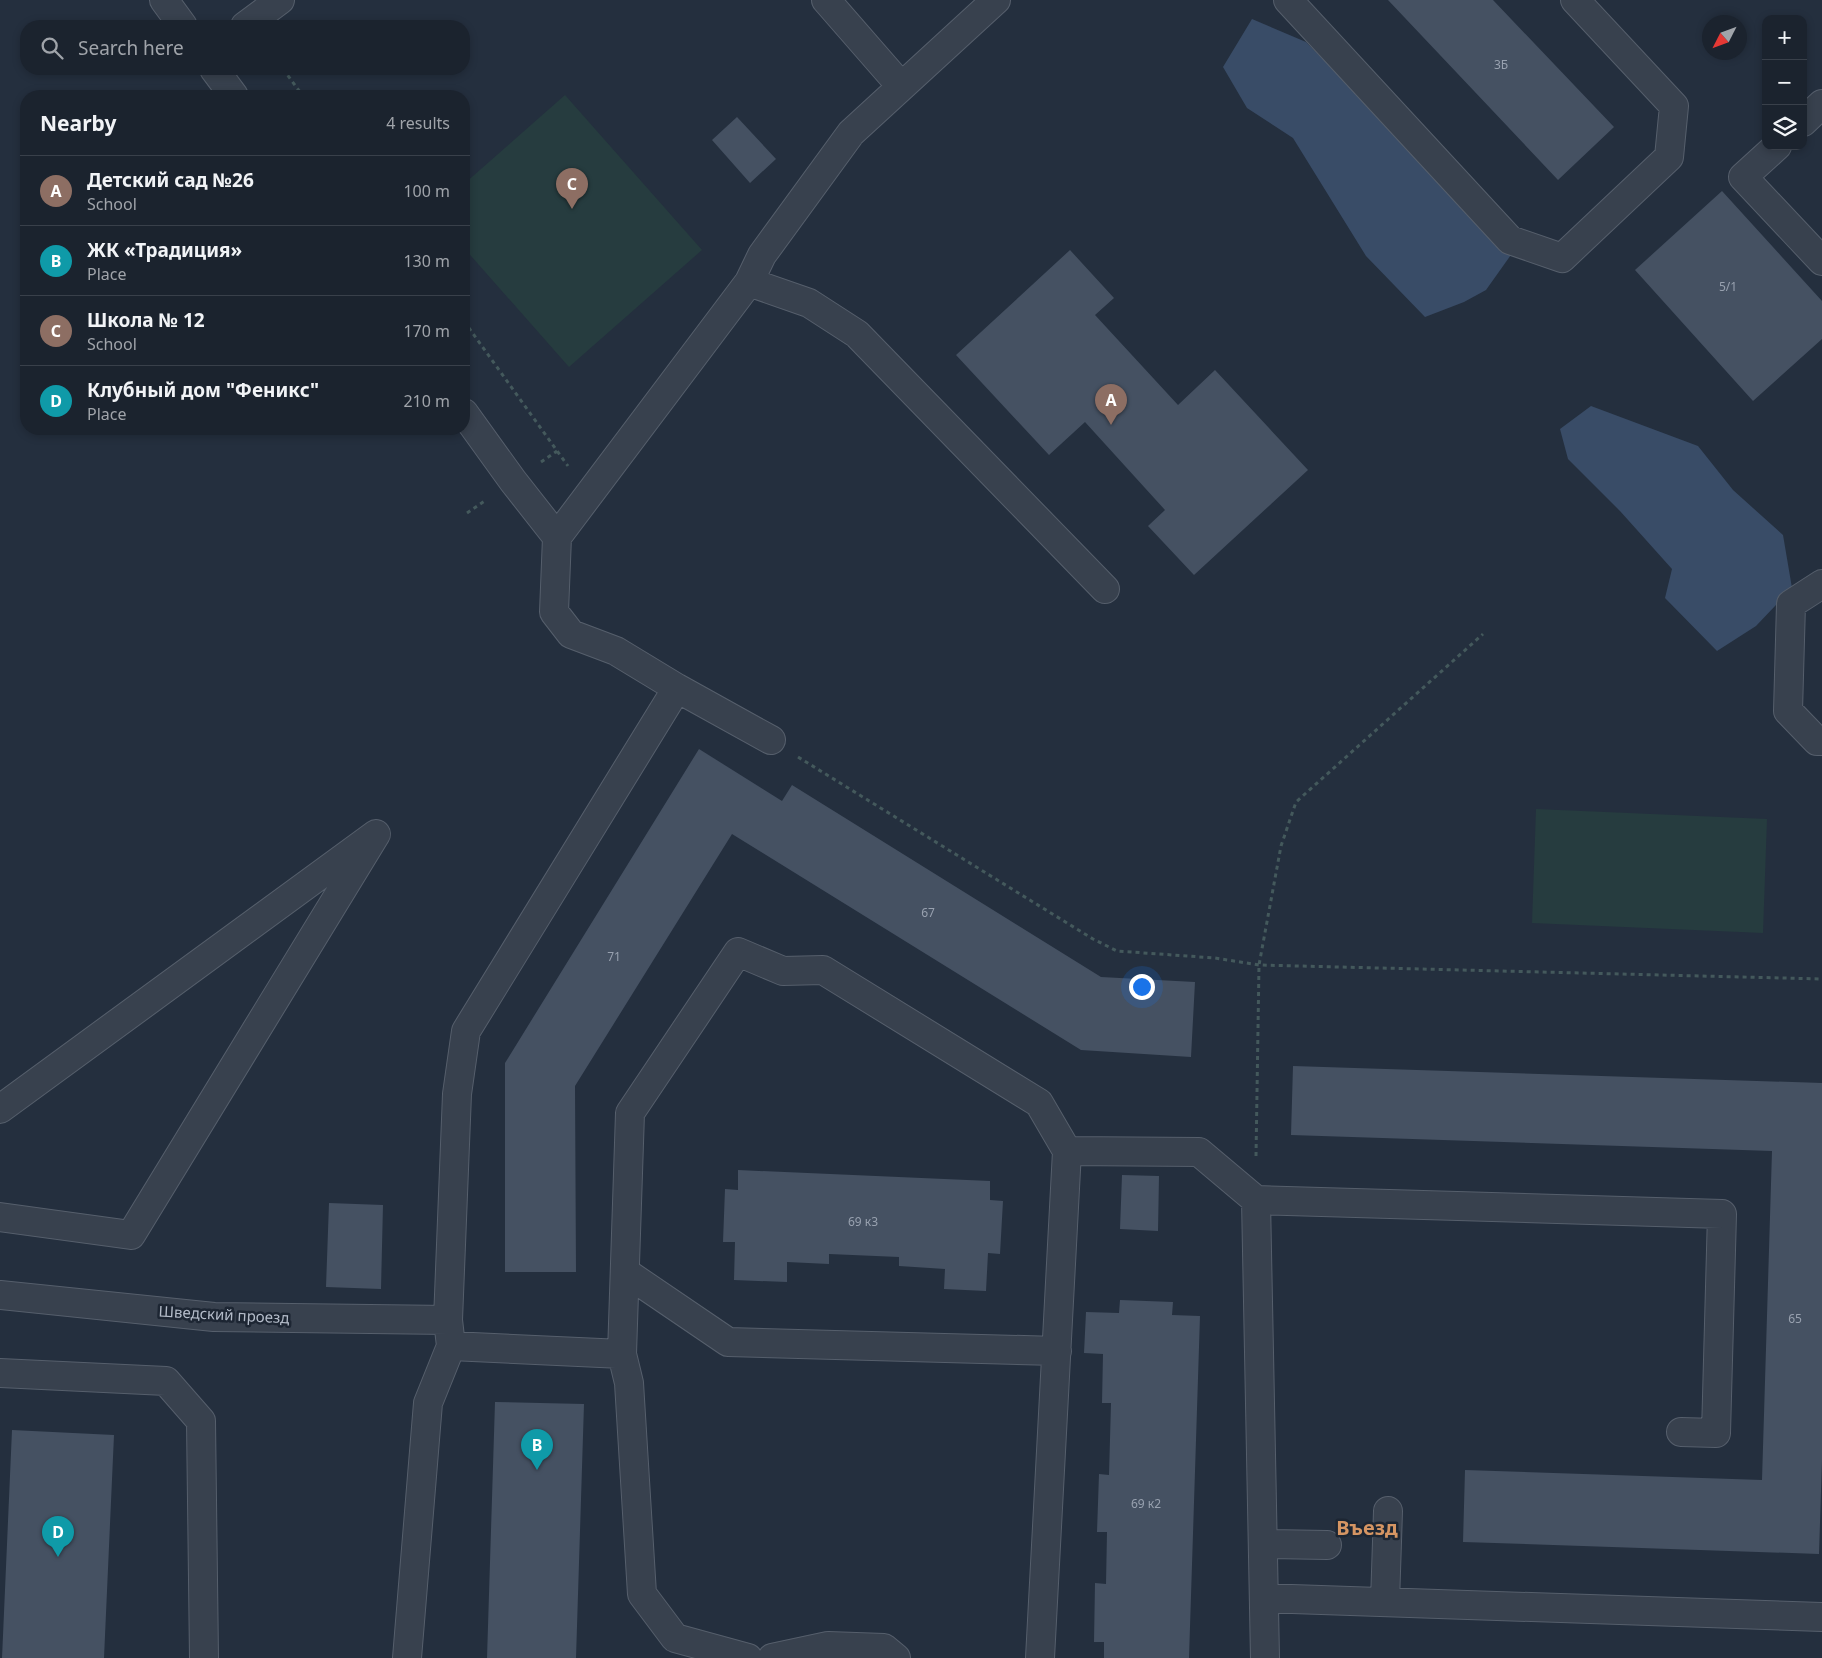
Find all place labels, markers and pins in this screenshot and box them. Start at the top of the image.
pin: C [556,168,588,209]
pin: A [1095,384,1127,425]
pin: B [521,1429,553,1470]
pin: D [42,1516,74,1557]

